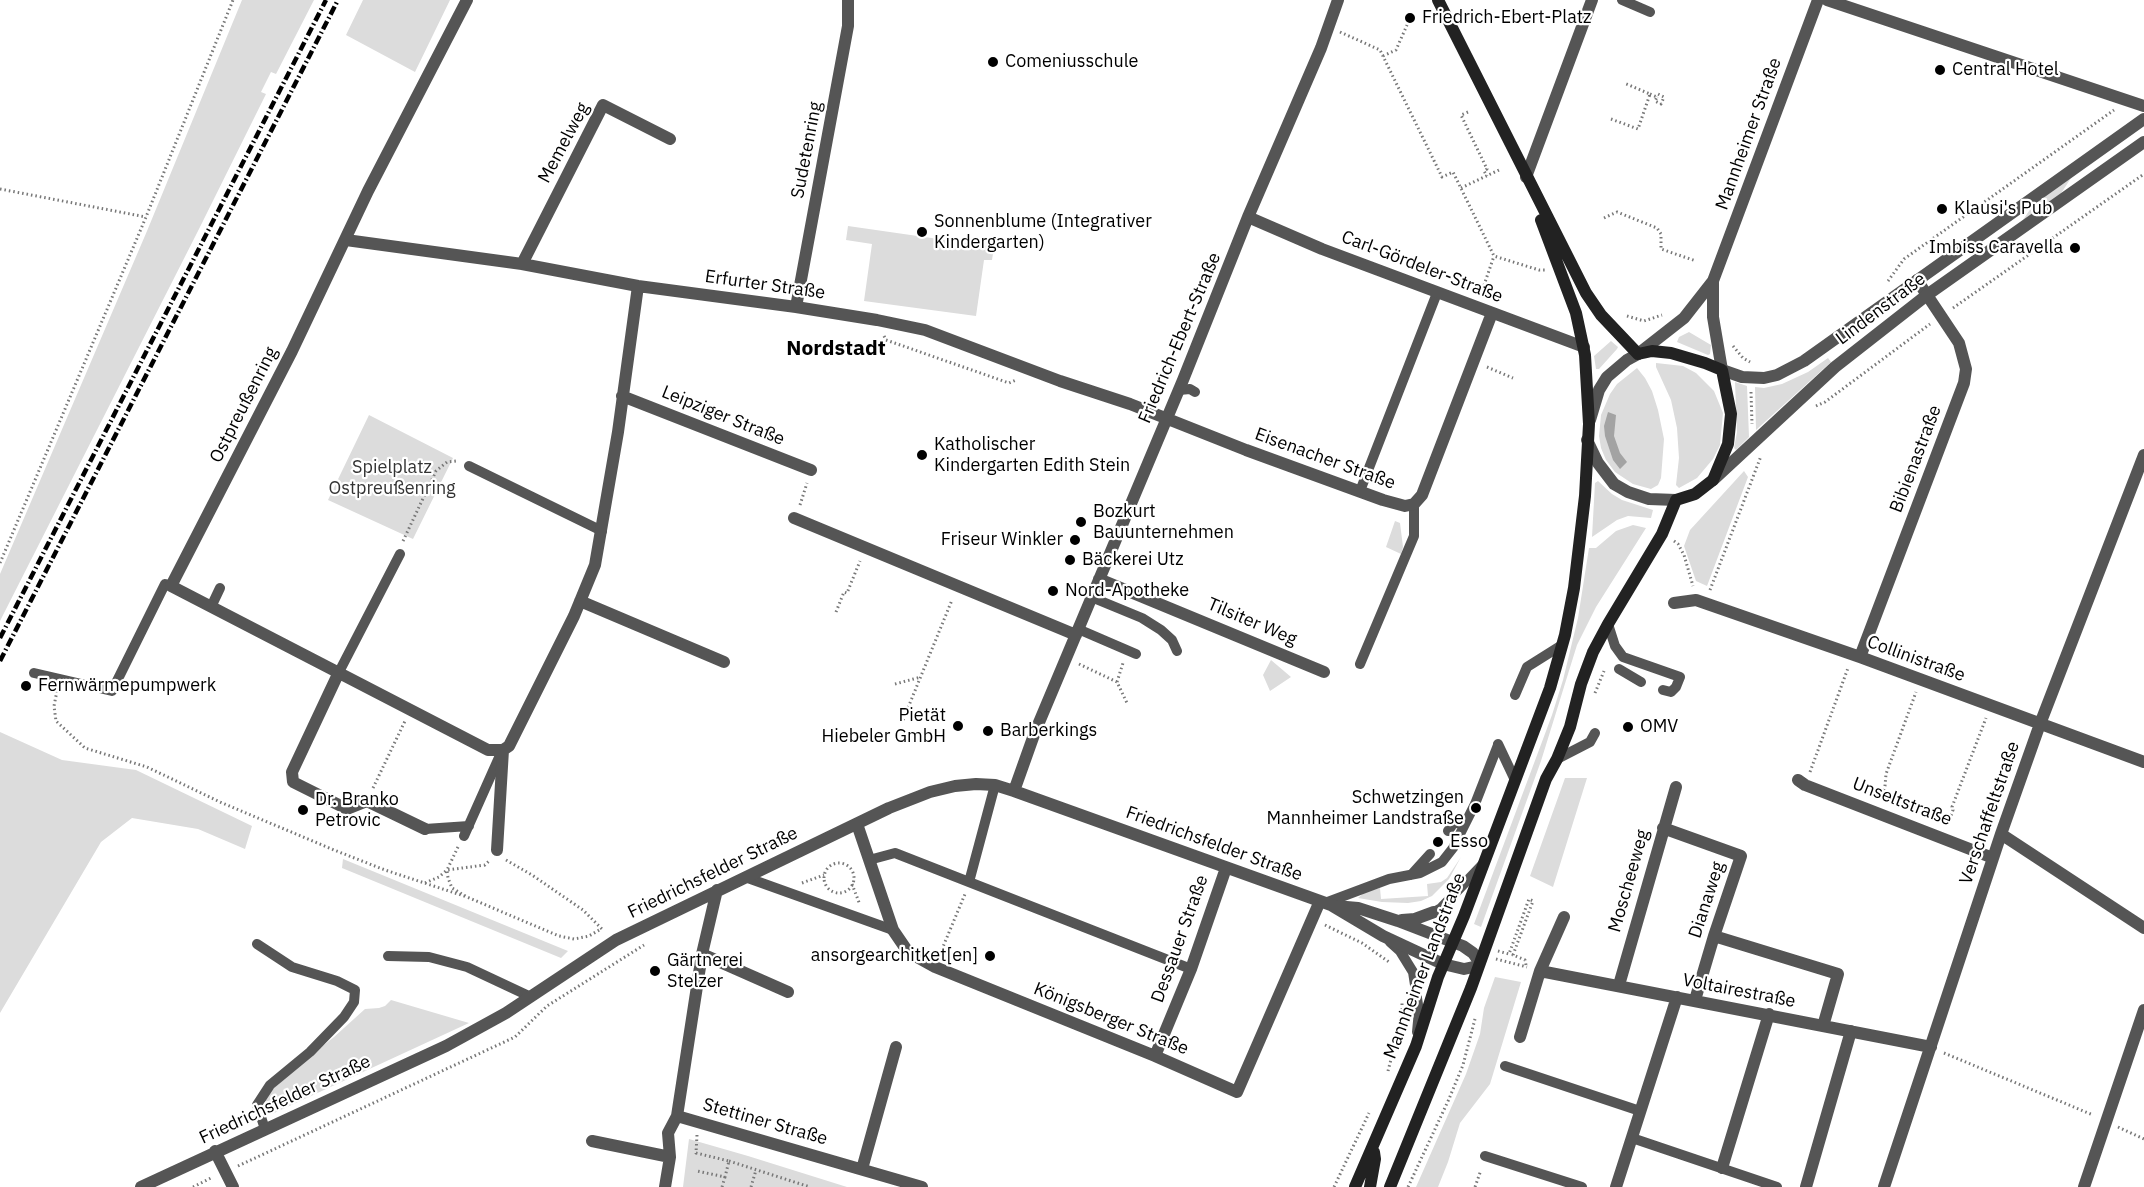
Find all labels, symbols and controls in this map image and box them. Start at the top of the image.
place label: Friedrich-Ebert-Platz [1422,7,1591,29]
marker: Friedrich-Ebert-Platz [1403,11,1417,25]
place label: Comeniusschule [1005,51,1139,73]
marker: Comeniusschule [986,55,1000,69]
street label: Mannheimer Straße [1711,55,1787,213]
place label: Central Hotel [1952,59,2059,81]
marker: Central Hotel [1933,63,1947,77]
street label: Memelweg [534,99,594,187]
street label: Sudetenring [787,100,827,200]
place label: Klausi's Pub [1954,198,2052,220]
marker: Klausi's Pub [1935,202,1949,216]
place label: Sonnenblume (Integrativer Kindergarten) [934,211,1152,254]
marker: Sonnenblume (Integrativer Kindergarten) [915,225,929,239]
street label: Carl-Gördeler-Straße [1338,226,1506,308]
place label: Imbiss Caravella [1929,237,2063,259]
marker: Imbiss Caravella [2068,241,2082,255]
street label: Friedrich-Ebert-Straße [1134,249,1226,427]
street label: Erfurter Straße [703,266,827,304]
street label: Lindenstraße [1832,268,1930,350]
district label: Nordstadt [786,336,886,362]
street label: Ostpreußenring [205,343,283,467]
street label: Leipziger Straße [658,381,788,451]
street label: Bibienastraße [1886,402,1946,516]
street label: Eisenacher Straße [1252,424,1398,494]
place label: Katholischer Kindergarten Edith Stein [934,434,1130,476]
marker: Katholischer Kindergarten Edith Stein [915,448,929,462]
park label: Spielplatz Ostpreußenring [328,457,456,500]
place label: Bozkurt Bauunternehmen [1093,501,1234,544]
marker: Bozkurt Bauunternehmen [1074,515,1088,529]
place label: Friseur Winkler [941,529,1063,551]
marker: Friseur Winkler [1068,533,1082,547]
place label: Bäckerei Utz [1082,549,1184,571]
marker: Bäckerei Utz [1063,553,1077,567]
place label: Nord-Apotheke [1065,580,1189,602]
marker: Nord-Apotheke [1046,584,1060,598]
street label: Tilsiter Weg [1204,593,1300,651]
street label: Collinistraße [1864,631,1968,687]
place label: Fernwärmepumpwerk [38,675,216,697]
marker: Fernwärmepumpwerk [19,679,33,693]
place label: Pietät Hiebeler GmbH [822,705,946,748]
place label: OMV [1640,716,1678,738]
marker: Pietät Hiebeler GmbH [951,719,965,733]
place label: Barberkings [1000,720,1097,742]
marker: OMV [1621,720,1635,734]
marker: Barberkings [981,724,995,738]
street label: Verschaffeltstraße [1955,739,2025,887]
street label: Unseltstraße [1849,773,1955,831]
place label: Schwetzingen Mannheimer Landstraße [1266,787,1464,830]
place label: Dr. Branko Petrovic [315,789,399,832]
marker: Schwetzingen Mannheimer Landstraße [1469,801,1483,815]
street label: Friedrichsfelder Straße [1123,802,1305,886]
marker: Dr. Branko Petrovic [296,803,310,817]
street label: Friedrichsfelder Straße [625,822,801,924]
street label: Moscheeweg [1604,827,1654,935]
place label: Esso [1450,831,1488,853]
marker: Esso [1431,835,1445,849]
street label: Dianaweg [1685,859,1729,941]
street label: Mannheimer Landstraße [1380,870,1470,1062]
street label: Dessauer Straße [1147,872,1213,1006]
place label: ansorgearchitket[en] [811,945,978,967]
marker: ansorgearchitket[en] [983,949,997,963]
place label: Gärtnerei Stelzer [667,950,743,992]
marker: Gärtnerei Stelzer [648,964,662,978]
street label: Voltairestraße [1681,969,1797,1013]
street label: Königsberger Straße [1030,978,1192,1060]
street label: Friedrichsfelder Straße [196,1051,374,1149]
street label: Stettiner Straße [700,1094,830,1150]

